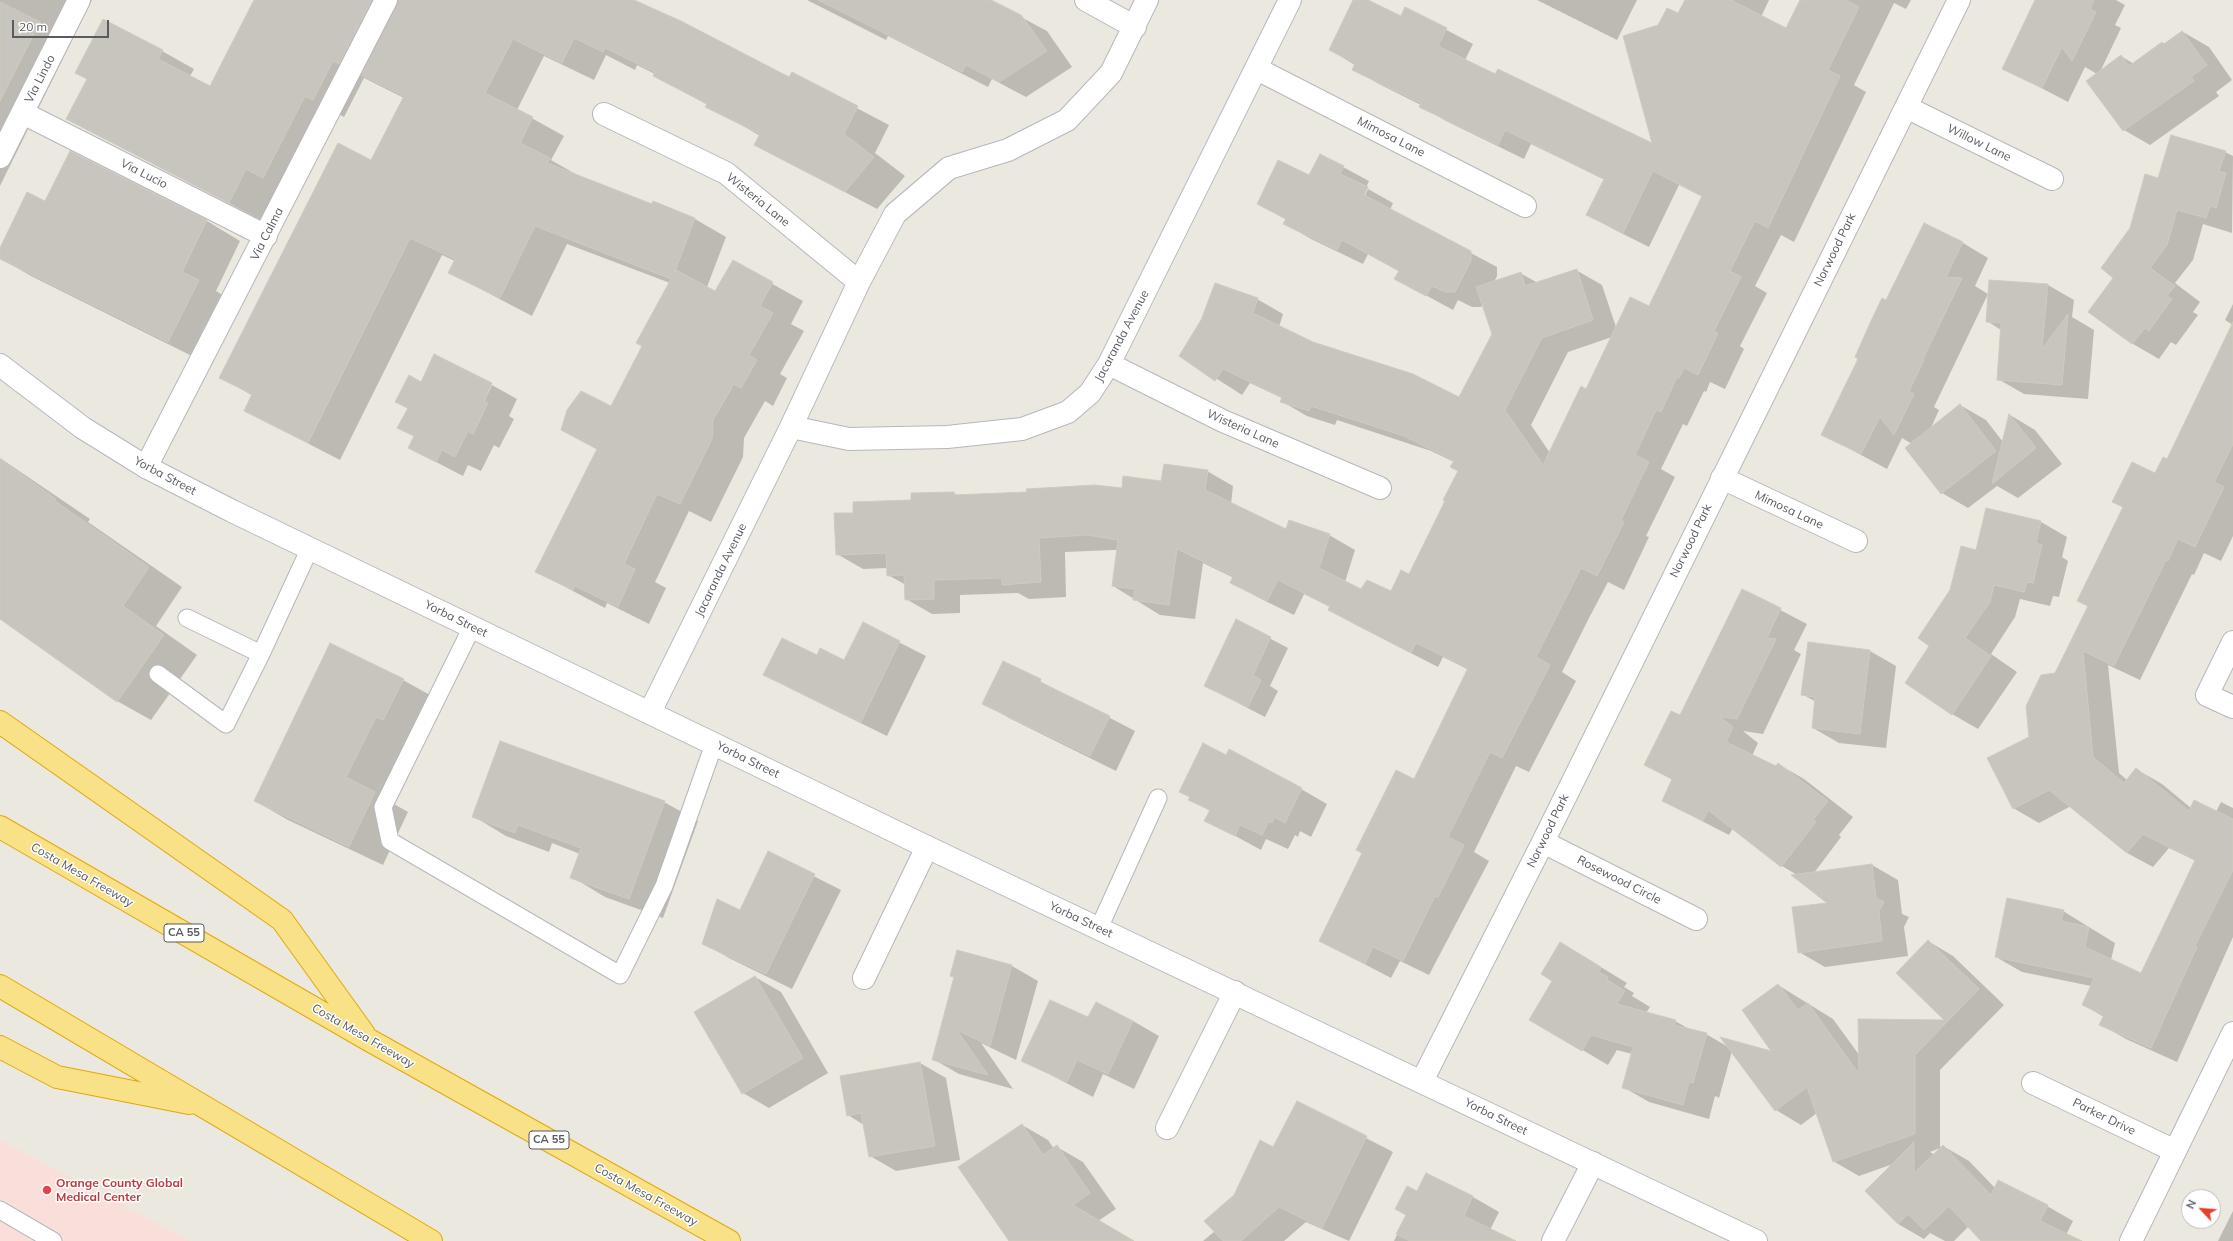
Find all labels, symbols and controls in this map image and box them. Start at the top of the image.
scale bar [14,12,111,38]
text: 20 m [19,19,47,34]
street label: Via Lindo [22,53,58,105]
street label: Mimosa Lane [1355,114,1427,160]
street label: Willow Lane [1945,121,2013,165]
street label: Via Lucio [118,156,170,192]
street label: Wisteria Lane [723,170,793,230]
street label: Via Calma [248,205,286,263]
street label: Norwood Park [1811,211,1859,289]
street label: Jacaranda Avenue [1092,288,1152,384]
street label: Wisteria Lane [1205,407,1281,451]
street label: Yorba Street [131,454,199,498]
street label: Mimosa Lane [1752,488,1826,532]
street label: Norwood Park [1667,502,1715,580]
street label: Jacaranda Avenue [692,521,750,619]
street label: Yorba Street [422,598,490,640]
street label: Yorba Street [714,739,782,781]
street label: Norwood Park [1524,792,1572,870]
street label: Costa Mesa Freeway [28,840,136,910]
street label: Rosewood Circle [1575,853,1663,907]
street label: Yorba Street [1047,899,1115,941]
road number: CA 55 [164,924,204,942]
street label: Costa Mesa Freeway [309,1001,417,1071]
street label: Yorba Street [1462,1096,1530,1138]
street label: Parker Drive [2070,1096,2138,1138]
road number: CA 55 [529,1131,569,1149]
street label: Costa Mesa Freeway [592,1161,700,1229]
place label: Orange County Global Medical Center [56,1176,183,1204]
marker: Orange County Global Medical Center [41,1184,53,1196]
north arrow [2181,1189,2221,1229]
text: N [2183,1197,2199,1211]

